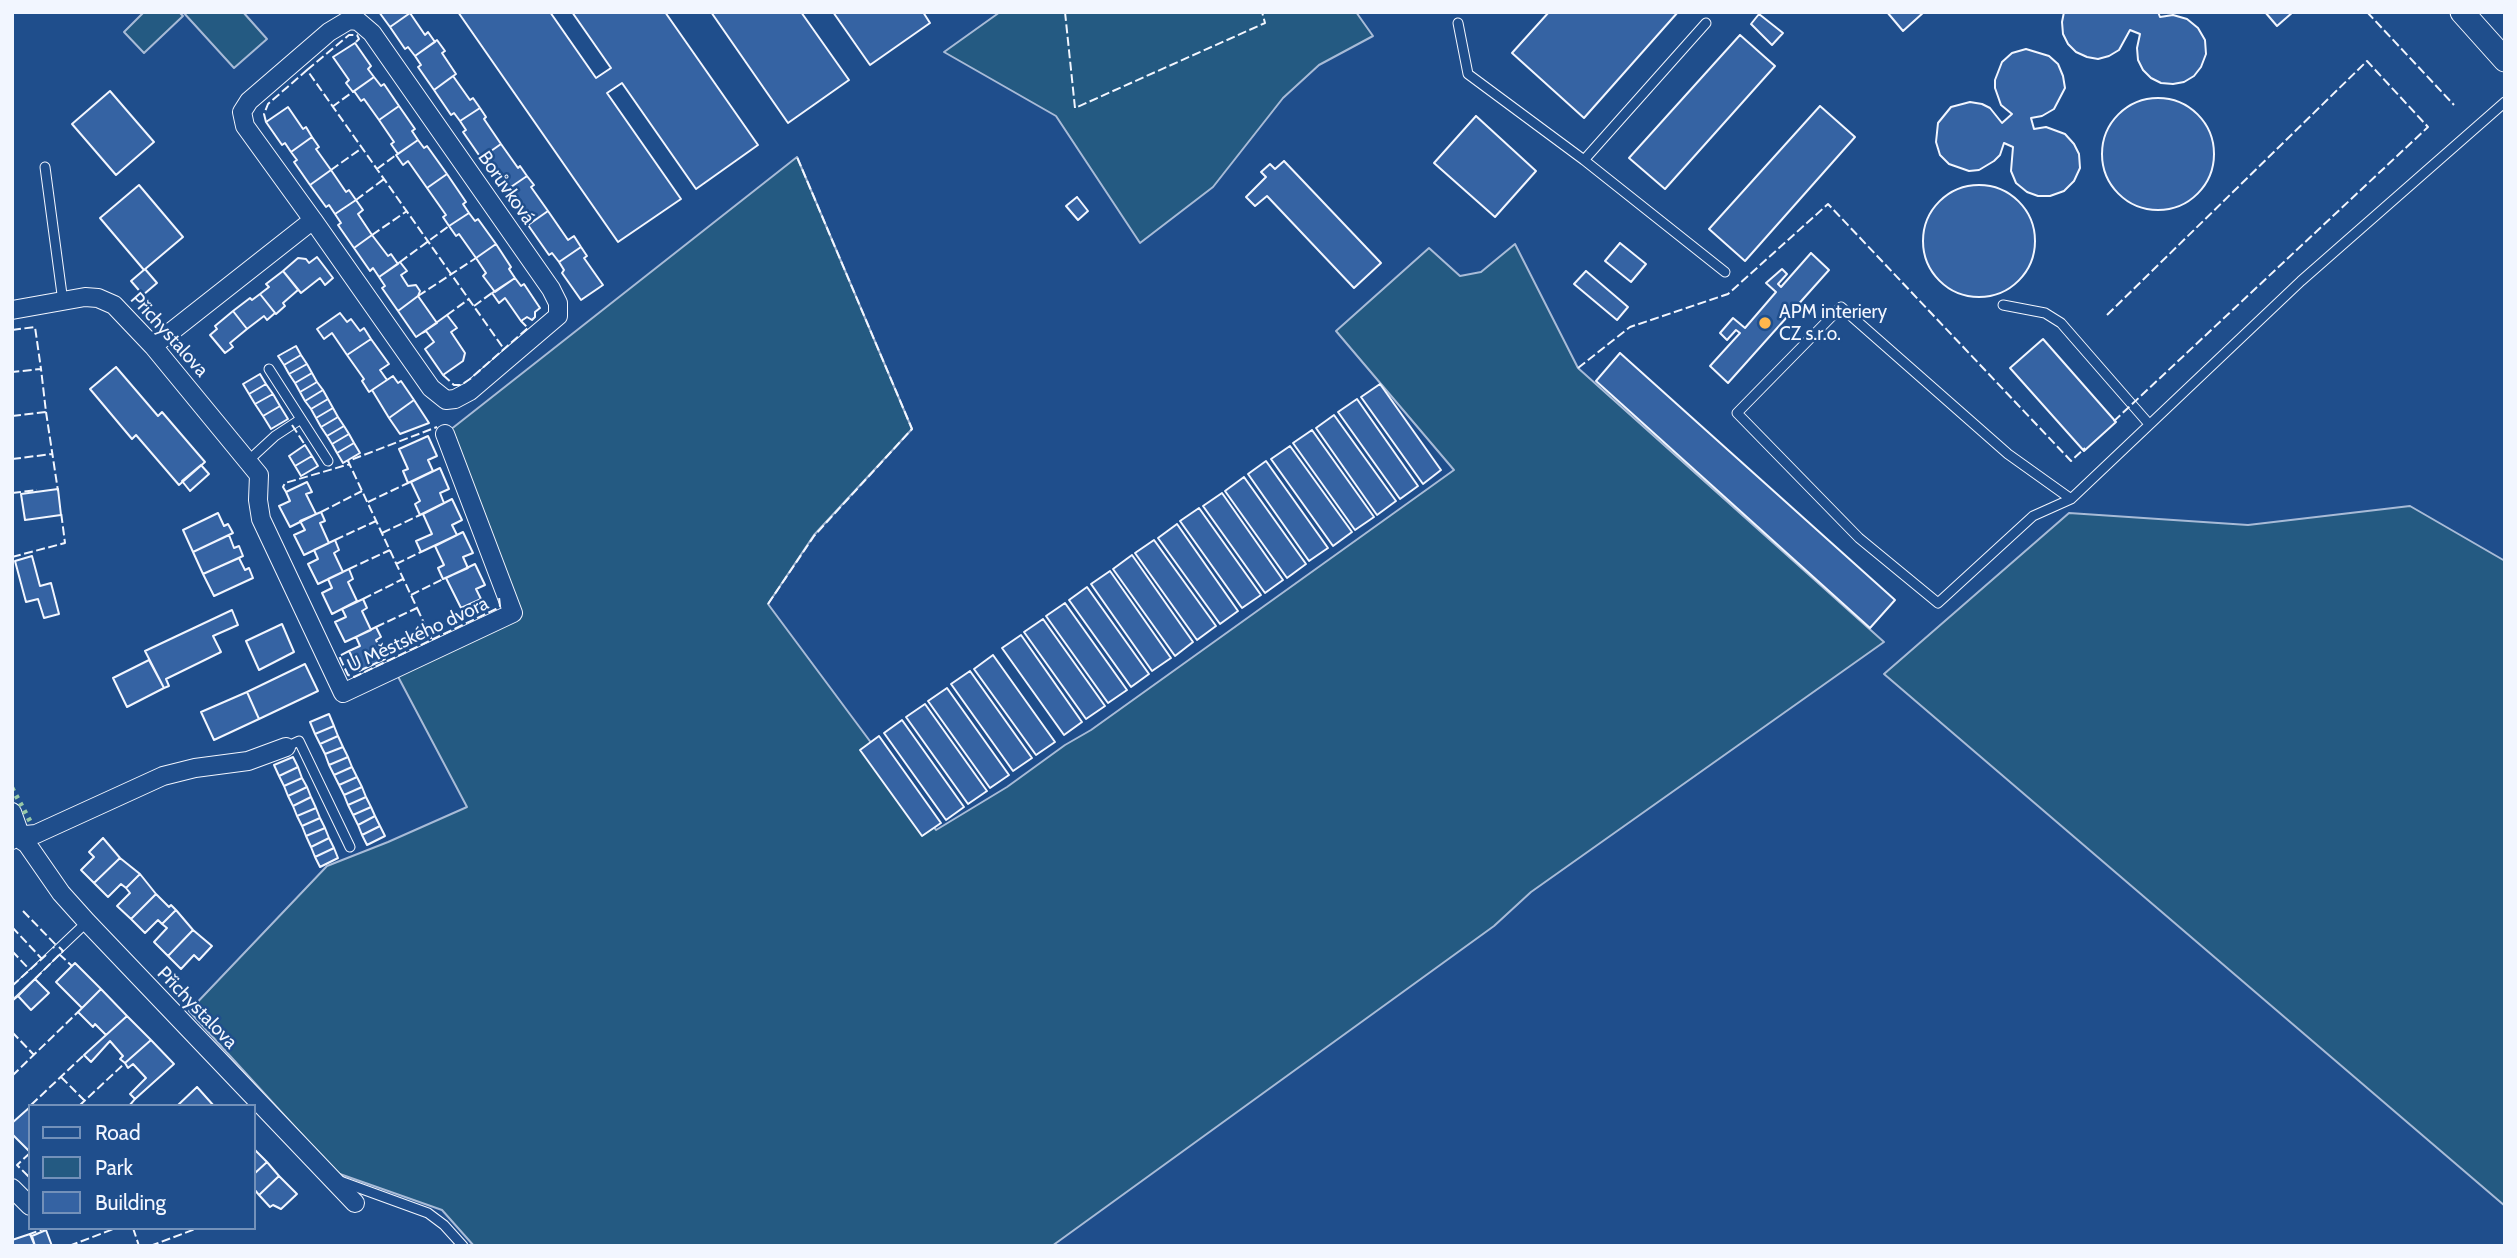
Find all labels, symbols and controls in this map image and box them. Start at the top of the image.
street label: Borůvková [473,147,539,229]
street label: Přichystalova [125,288,213,382]
place label: APM interiery CZ s.r.o. [1779,301,1887,345]
marker: APM interiery CZ s.r.o. [1757,315,1773,331]
street label: U Městského dvora [344,592,492,678]
street label: Přichystalova [152,962,242,1054]
legend [28,1104,256,1230]
text: Road [95,1120,141,1145]
text: Park [95,1155,133,1180]
text: Building [95,1190,166,1215]

